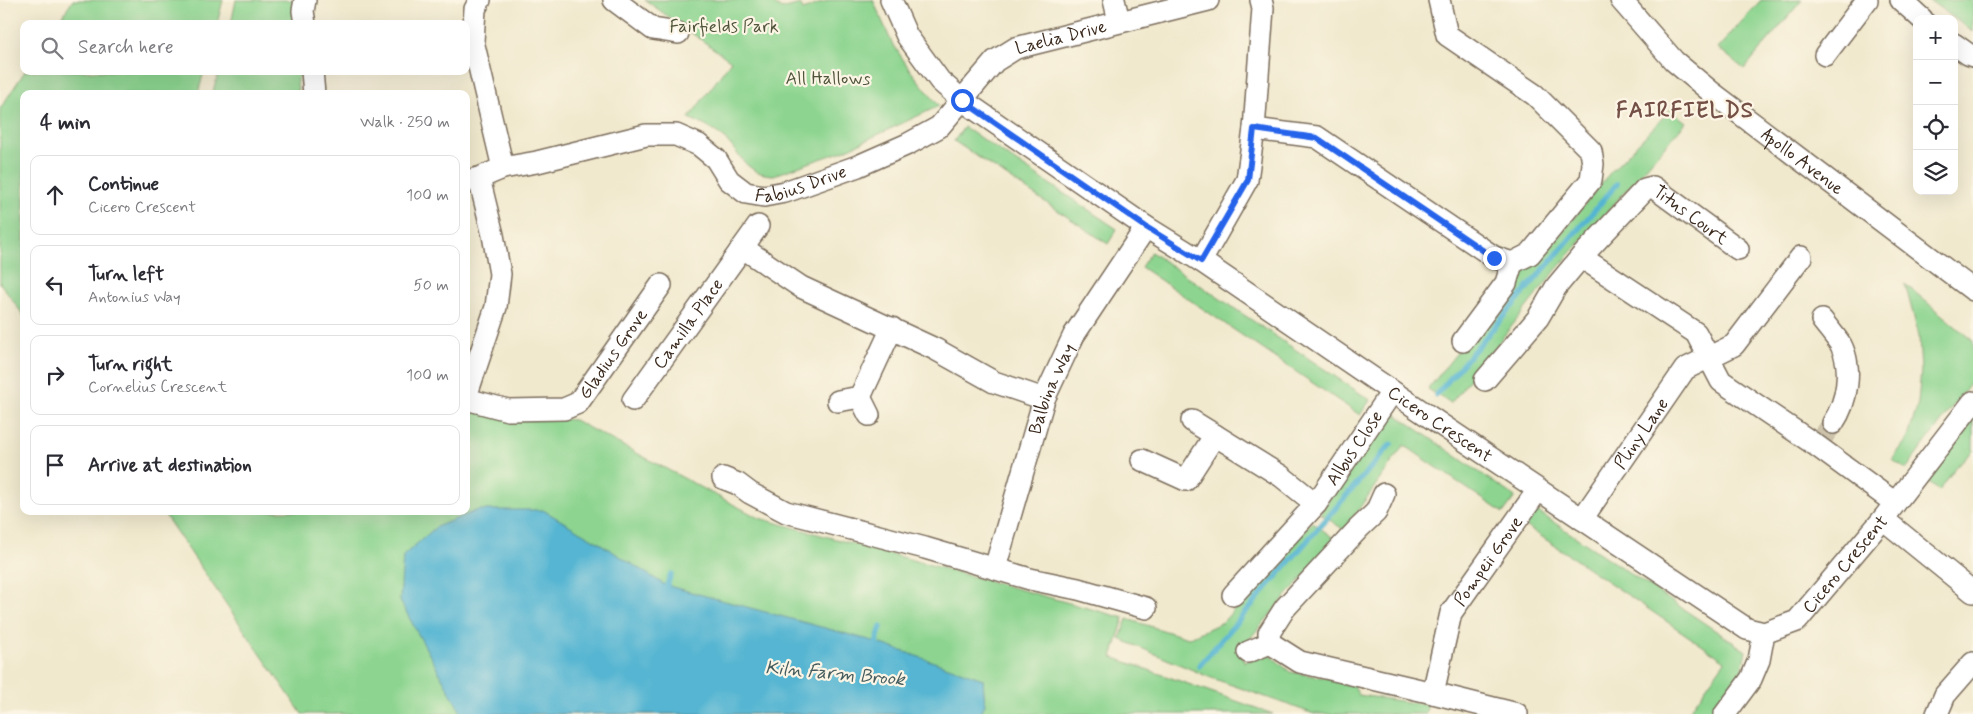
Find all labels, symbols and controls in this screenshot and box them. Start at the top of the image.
park label: Fairfields Park [669,15,779,39]
street label: Laelia Drive [1013,15,1109,61]
map controls [1913,15,1958,195]
button: + [1913,15,1958,60]
search box [20,20,470,75]
icon: search [38,34,66,62]
text: Search here [78,35,174,60]
button: − [1913,60,1958,105]
park label: All Hallows [786,67,870,91]
route start [951,89,974,112]
district label: FAIRFIELDS [1616,97,1754,125]
button: locate [1913,105,1958,150]
text: 4 min [40,109,91,137]
text: Walk · 250 m [360,112,450,133]
street label: Apollo Avenue [1755,123,1848,201]
button: layers [1913,150,1958,195]
street label: Fabius Drive [753,160,850,209]
text: Continue [88,172,159,197]
street label: Titus Court [1648,180,1733,251]
icon: ahead [41,181,69,209]
text: 100 m [406,185,449,206]
text: Cicero Crescent [88,197,196,218]
route end [1483,247,1506,270]
text: Turn left [88,262,164,287]
icon: left [41,271,69,299]
street label: Camilla Place [648,274,729,374]
text: 50 m [413,275,449,296]
text: Antonius Way [88,287,181,308]
street label: Gladius Grove [573,304,654,404]
street label: Balbina Way [1023,340,1081,437]
text: Turn right [88,352,172,377]
icon: right [41,361,69,389]
text: 100 m [406,365,449,386]
text: Cornelius Crescent [88,377,227,398]
street label: Cicero Crescent [1383,381,1497,469]
street label: Pliny Lane [1609,393,1675,474]
street label: Albus Close [1321,406,1389,491]
icon: arrive [41,451,69,479]
text: Arrive at destination [88,453,252,478]
street label: Pompeii Grove [1449,511,1529,611]
street label: Cicero Crescent [1797,511,1894,619]
water label: Kiln Farm Brook [764,655,907,692]

